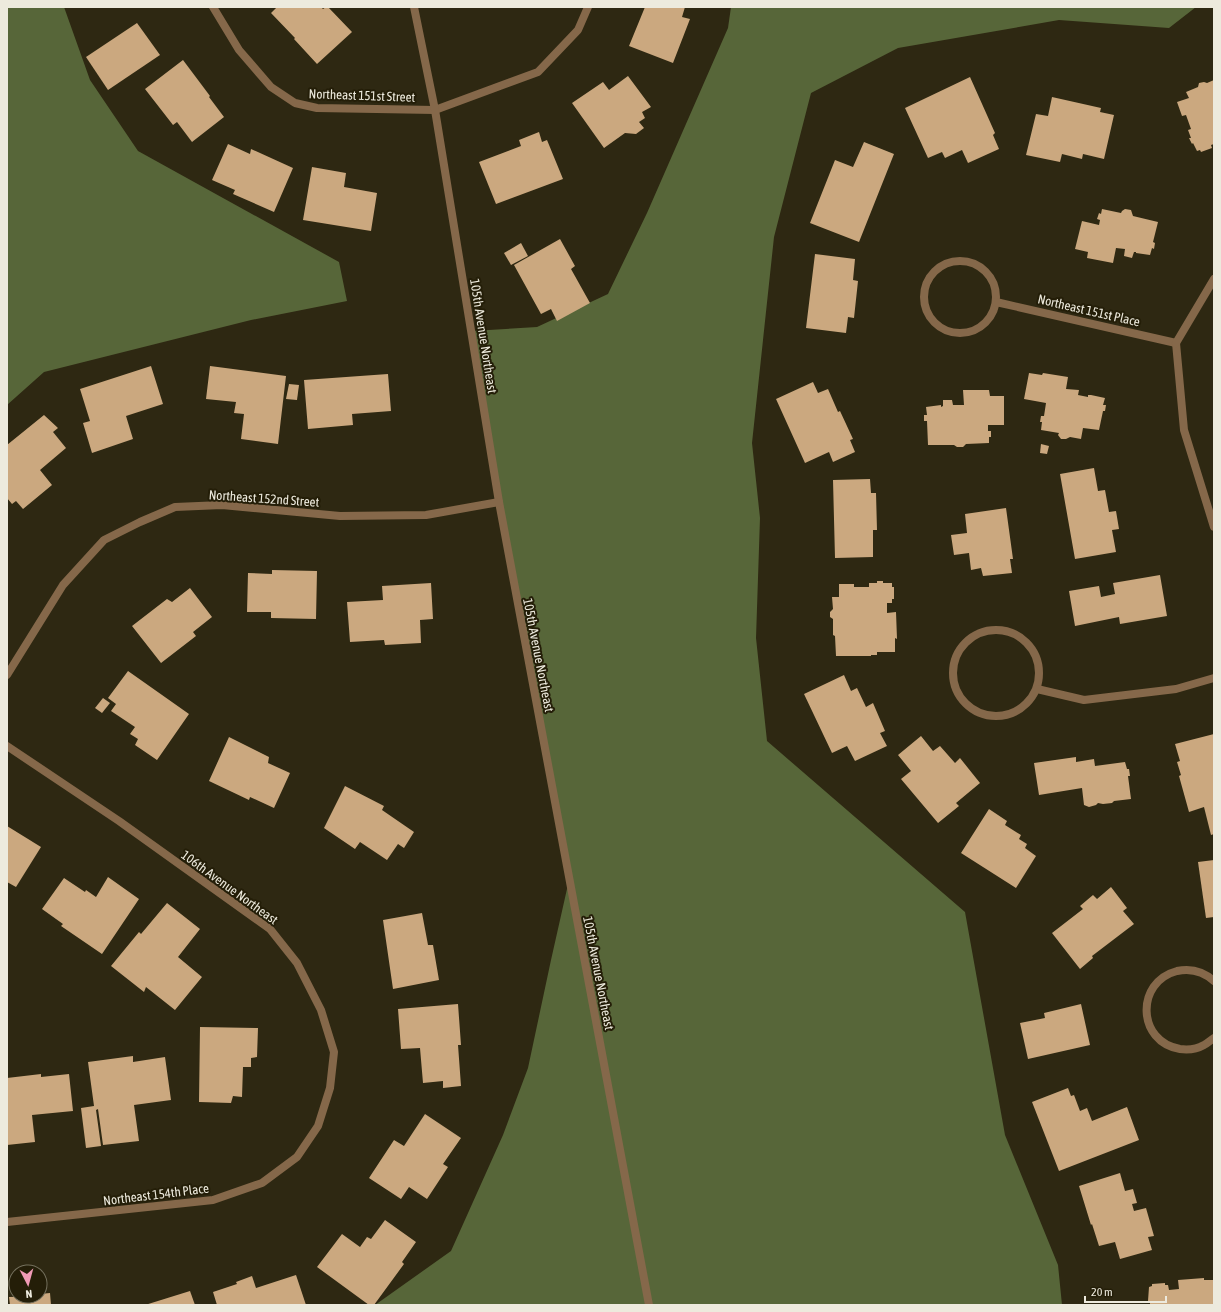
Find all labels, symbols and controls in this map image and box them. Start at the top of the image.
street label: Northeast 151st Street [308,86,416,105]
street label: 105th Avenue Northeast [467,278,500,395]
street label: Northeast 151st Place [1036,291,1142,330]
street label: Northeast 152nd Street [208,487,320,510]
street label: 105th Avenue Northeast [520,597,557,714]
street label: 106th Avenue Northeast [178,847,281,928]
street label: 105th Avenue Northeast [580,915,617,1032]
street label: Northeast 154th Place [102,1181,210,1208]
north arrow [8,1264,48,1304]
scale bar [1085,1278,1166,1304]
text: 20 m [1091,1285,1113,1299]
text: N [25,1288,33,1300]

